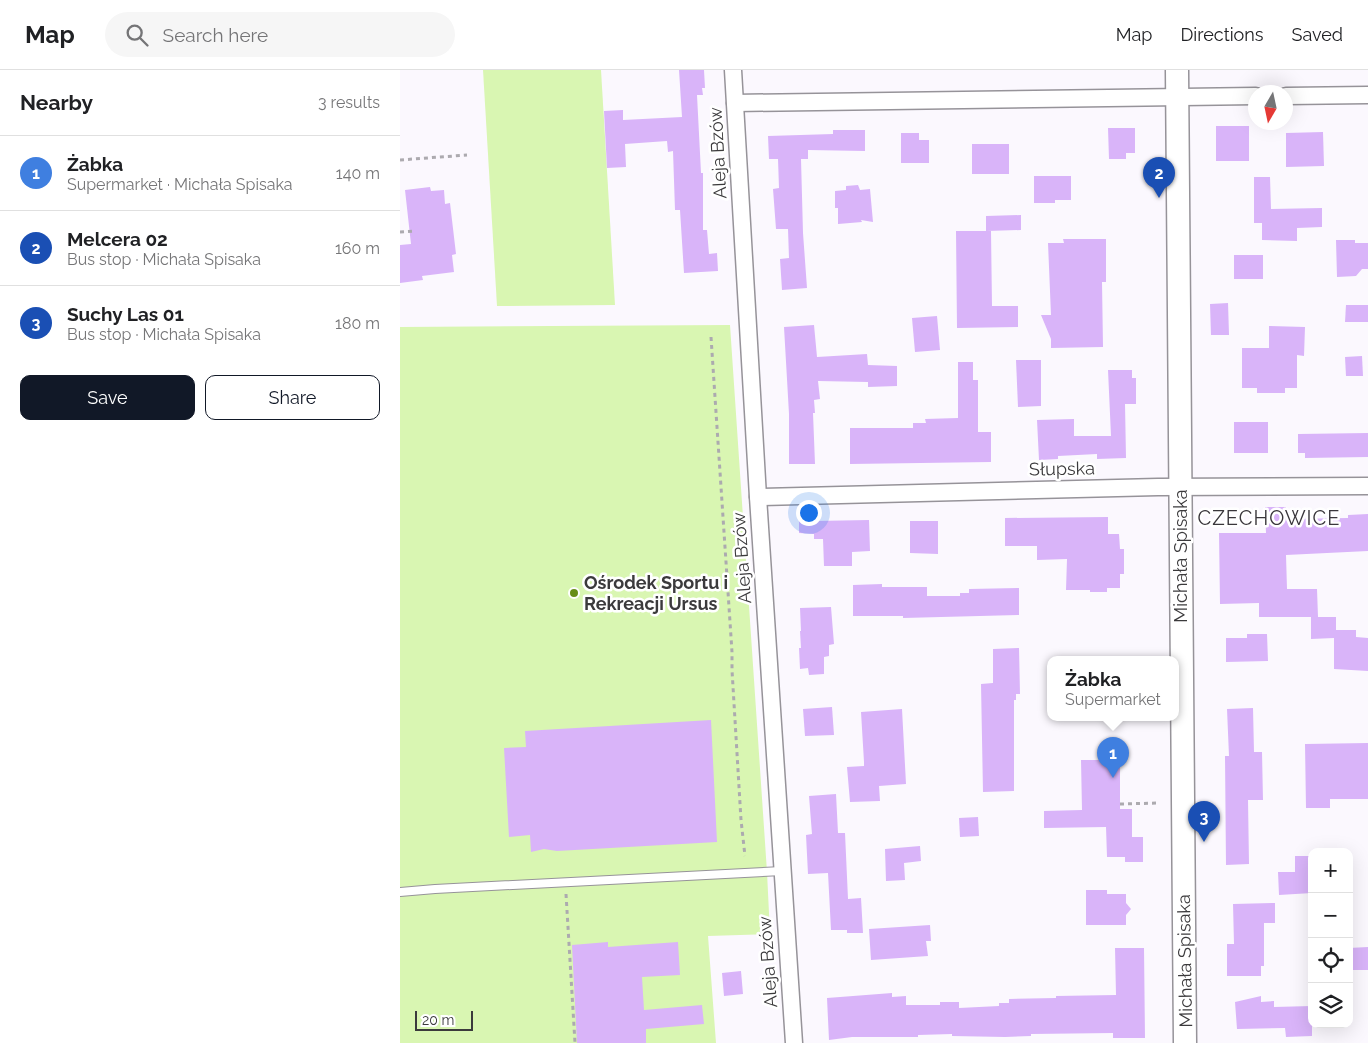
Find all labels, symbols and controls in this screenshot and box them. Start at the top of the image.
search box [105,12,455,57]
text: Map [25,20,75,49]
icon: search [123,21,151,49]
text: Search here [163,24,268,46]
text: Map [1116,24,1152,45]
text: Directions [1180,24,1264,45]
text: Saved [1292,24,1343,45]
north arrow [1248,85,1293,130]
text: Nearby [20,90,93,115]
text: 3 results [318,93,380,112]
street label: Aleja Bzów [705,106,730,199]
text: Żabka [67,153,123,175]
pin: 2 [1143,157,1175,198]
text: 1 [32,164,40,183]
text: 140 m [336,164,380,183]
text: Supermarket · Michała Spisaka [67,175,293,194]
text: Melcera 02 [67,228,168,250]
text: 2 [31,239,41,258]
text: 160 m [335,239,380,258]
text: Bus stop · Michała Spisaka [67,250,261,269]
text: Suchy Las 01 [67,303,184,325]
text: 3 [32,314,40,333]
text: 180 m [335,314,380,333]
text: Bus stop · Michała Spisaka [67,325,261,344]
button: Save [20,375,195,420]
button: Share [205,375,380,420]
street label: Słupska [1029,457,1095,480]
street label: Michała Spisaka [1170,489,1191,623]
your location [796,500,822,526]
district label: CZECHOWICE [1198,506,1340,530]
street label: Aleja Bzów [728,511,755,605]
place label: Ośrodek Sportu i Rekreacji Ursus [584,572,728,614]
marker: Ośrodek Sportu i Rekreacji Ursus [568,587,580,599]
popup [1047,656,1179,721]
text: Żabka [1065,668,1121,690]
text: Supermarket [1065,690,1161,709]
pin: 1 [1097,737,1129,778]
pin: 3 [1188,801,1220,842]
map controls [1308,848,1353,1028]
button: + [1308,848,1353,893]
button: − [1308,893,1353,938]
street label: Michała Spisaka [1173,894,1196,1028]
street label: Aleja Bzów [754,915,781,1009]
button: locate [1308,938,1353,983]
button: layers [1308,983,1353,1028]
scale bar [415,1008,472,1031]
text: 20 m [422,1012,454,1028]

